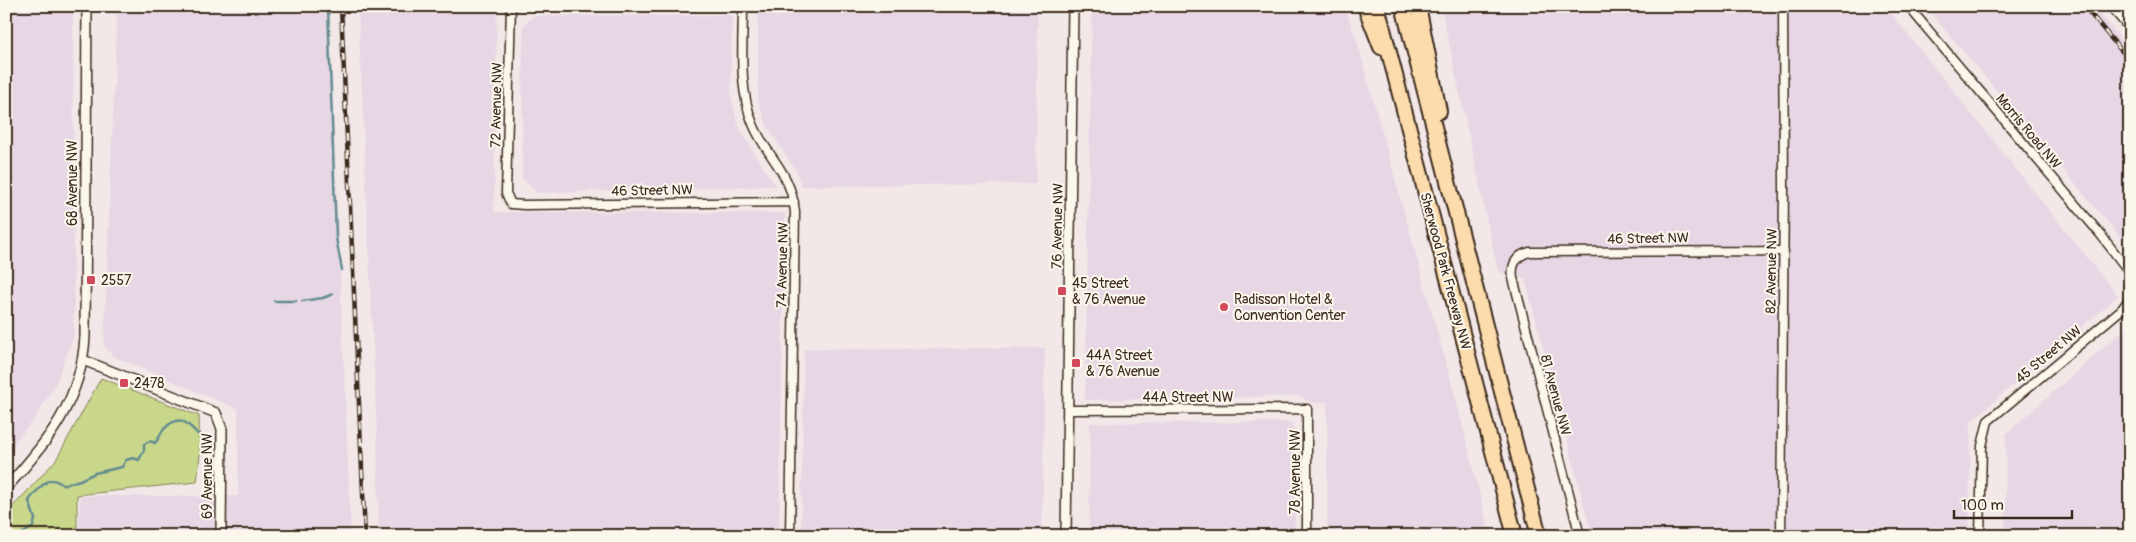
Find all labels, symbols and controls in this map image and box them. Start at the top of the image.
street label: 72 Avenue NW [487,62,506,148]
street label: Morris Road NW [1992,90,2065,172]
street label: 68 Avenue NW [64,140,81,226]
street label: 46 Street NW [611,181,693,200]
street label: 76 Avenue NW [1048,183,1067,269]
street label: Sherwood Park Freeway NW [1416,191,1475,352]
street label: 74 Avenue NW [773,222,792,308]
street label: 82 Avenue NW [1762,228,1781,314]
street label: 46 Street NW [1607,229,1689,248]
place label: 2557 [101,272,132,289]
marker: 2557 [85,274,97,286]
place label: 45 Street & 76 Avenue [1072,275,1146,308]
marker: 45 Street & 76 Avenue [1056,285,1068,297]
place label: Radisson Hotel & Convention Center [1234,291,1346,324]
marker: Radisson Hotel & Convention Center [1218,301,1230,313]
street label: 45 Street NW [2012,322,2085,387]
place label: 44A Street & 76 Avenue [1086,347,1160,380]
street label: 81 Avenue NW [1537,353,1574,437]
marker: 44A Street & 76 Avenue [1070,357,1082,369]
place label: 2478 [134,375,164,392]
marker: 2478 [118,377,130,389]
street label: 44A Street NW [1143,389,1233,406]
street label: 78 Avenue NW [1287,429,1304,515]
street label: 69 Avenue NW [199,433,216,519]
scale bar [1954,487,2071,519]
text: 100 m [1961,496,2004,515]

